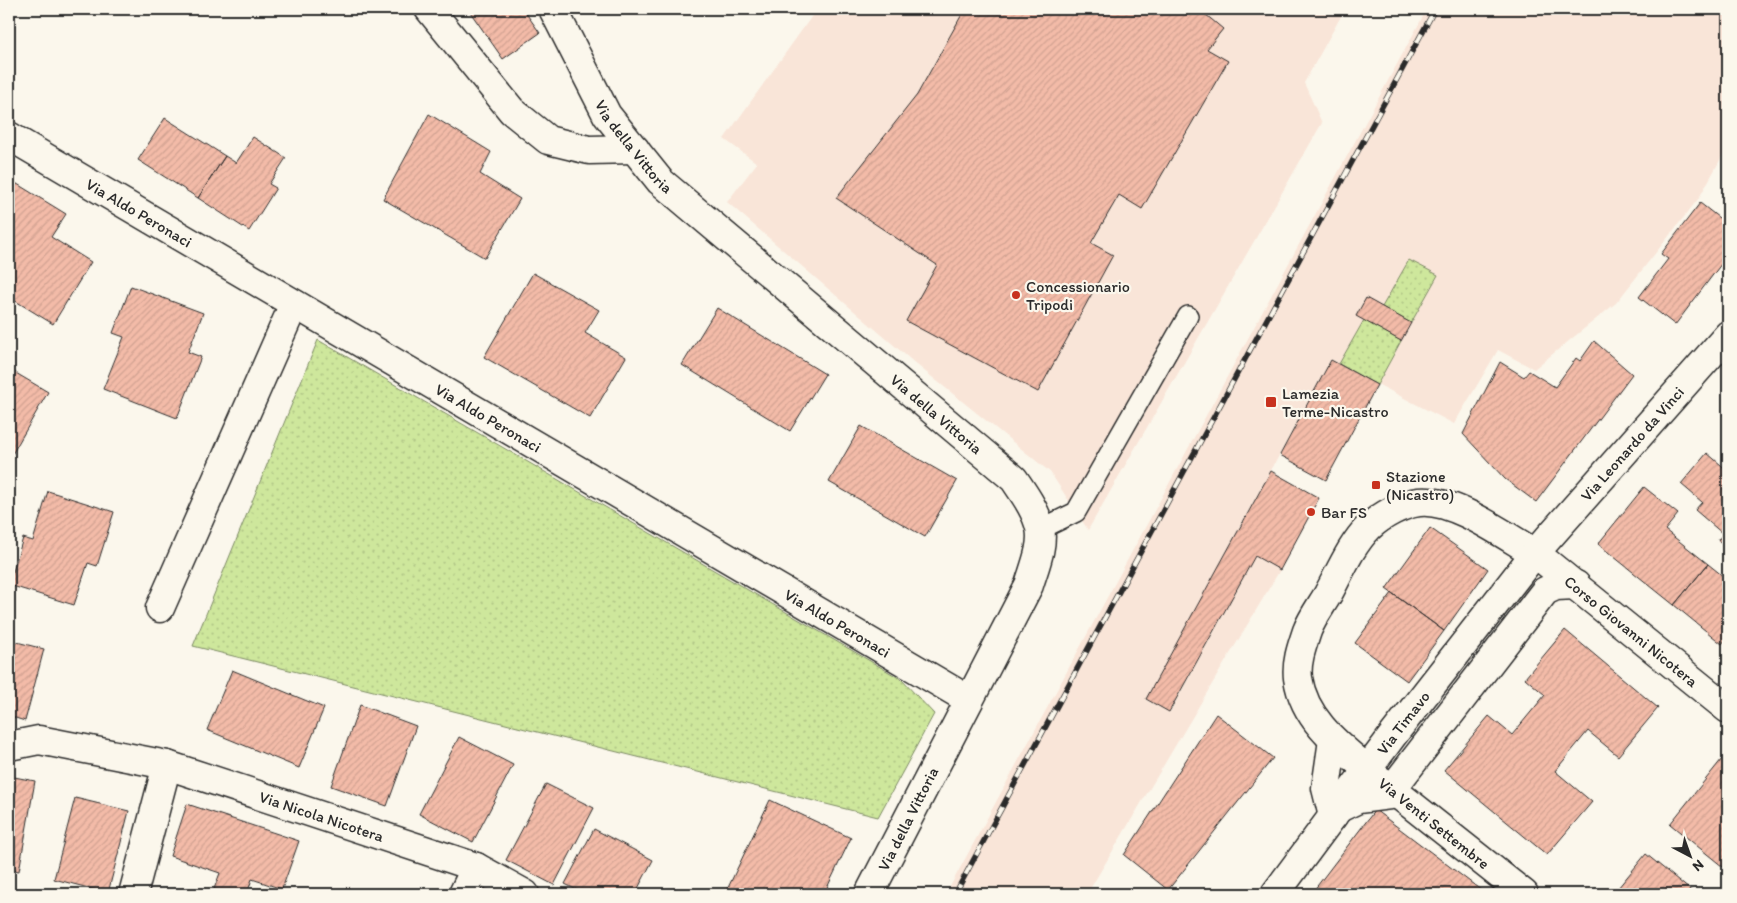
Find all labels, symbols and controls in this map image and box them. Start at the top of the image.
street label: Via della Vittoria [591,96,676,197]
street label: Via Aldo Peronaci [83,174,196,251]
place label: Concessionario Tripodi [1026,277,1130,314]
marker: Concessionario Tripodi [1010,289,1022,301]
street label: Via della Vittoria [887,370,986,458]
street label: Via Aldo Peronaci [432,379,545,456]
street label: Via Leonardo da Vinci [1576,382,1688,505]
place label: Lamezia Terme-Nicastro [1282,384,1389,421]
marker: Lamezia Terme-Nicastro [1264,395,1278,409]
place label: Stazione (Nicastro) [1386,467,1454,504]
marker: Stazione (Nicastro) [1370,479,1382,491]
place label: Bar FS [1321,503,1367,522]
marker: Bar FS [1305,506,1317,518]
street label: Corso Giovanni Nicotera [1561,571,1703,691]
street label: Via Aldo Peronaci [781,584,894,661]
street label: Via Timavo [1372,687,1434,758]
street label: Via della Vittoria [874,764,942,874]
street label: Via Venti Settembre [1375,773,1493,873]
street label: Via Nicola Nicotera [257,787,387,846]
north arrow [1664,830,1714,880]
text: N [1689,856,1707,875]

